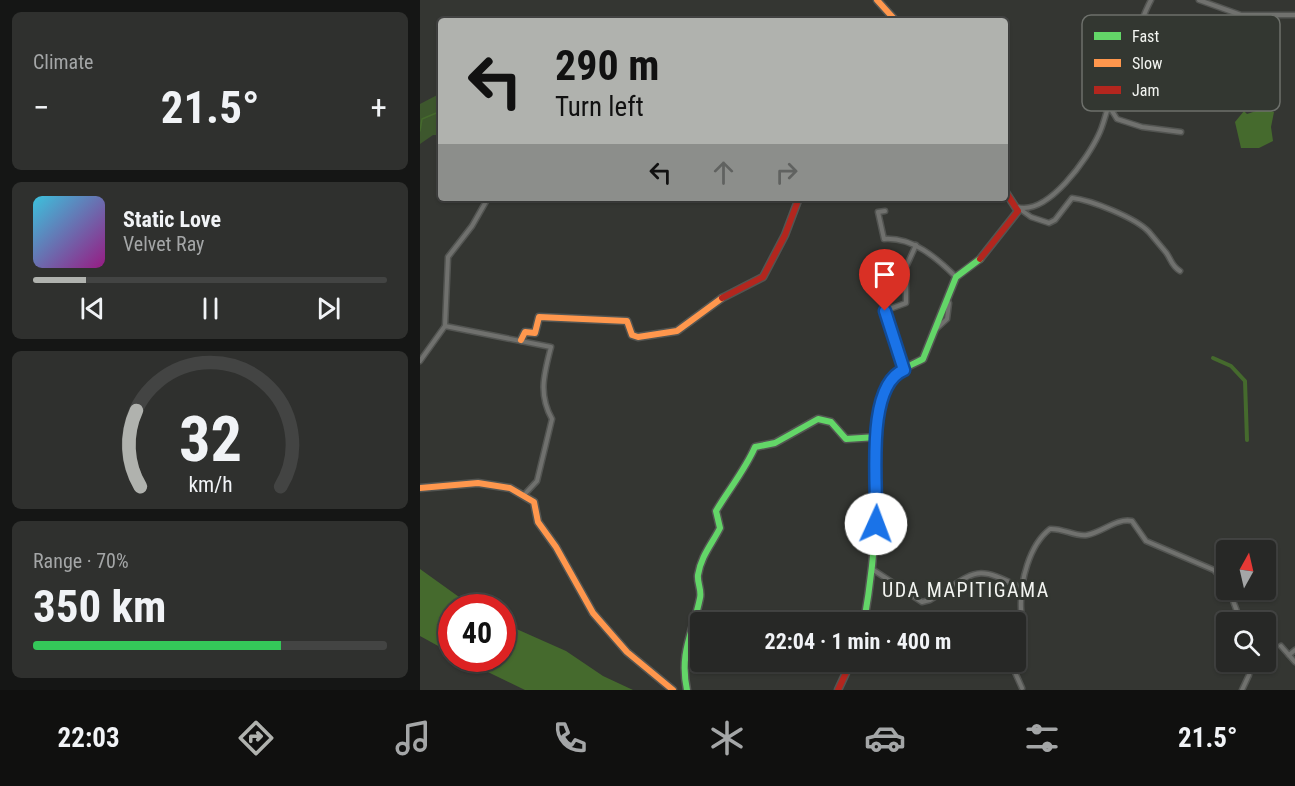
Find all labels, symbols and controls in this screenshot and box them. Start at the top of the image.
legend [1082,15,1280,111]
text: Fast [1132,27,1159,46]
text: 290 m [555,41,660,90]
icon: left [456,42,534,120]
text: Climate [33,50,93,74]
text: Slow [1132,54,1162,73]
text: 21.5° [161,81,259,134]
text: Jam [1132,81,1159,100]
text: − [33,88,50,127]
text: + [371,88,387,127]
text: Turn left [555,91,644,123]
icon: left [644,156,677,189]
icon: ahead [707,156,740,189]
icon: right [770,156,803,189]
text: Static Love [123,207,221,232]
text: Velvet Ray [123,232,204,256]
pin [859,249,910,311]
icon: arrive [868,258,901,291]
icon: previous [76,292,109,325]
icon: pause [194,292,227,325]
icon: next [312,292,345,325]
text: 32 [178,403,242,476]
text: km/h [188,472,232,497]
position arrow [844,492,908,556]
north arrow [1216,540,1276,600]
map controls [1216,540,1276,672]
text: Range · 70% [33,549,129,573]
district label: UDA MAPITIGAMA [882,578,1050,602]
text: 350 km [33,580,166,633]
speed limit sign: 40 [438,594,516,672]
button: search [1216,612,1276,672]
text: 22:04 · 1 min · 400 m [765,629,951,654]
icon: directions [235,717,277,759]
icon: music [392,717,434,759]
icon: phone [549,717,591,759]
icon: climate [706,717,748,759]
icon: car [864,717,906,759]
icon: filters [1021,717,1063,759]
text: 22:03 [58,722,120,754]
text: 21.5° [1178,722,1237,754]

